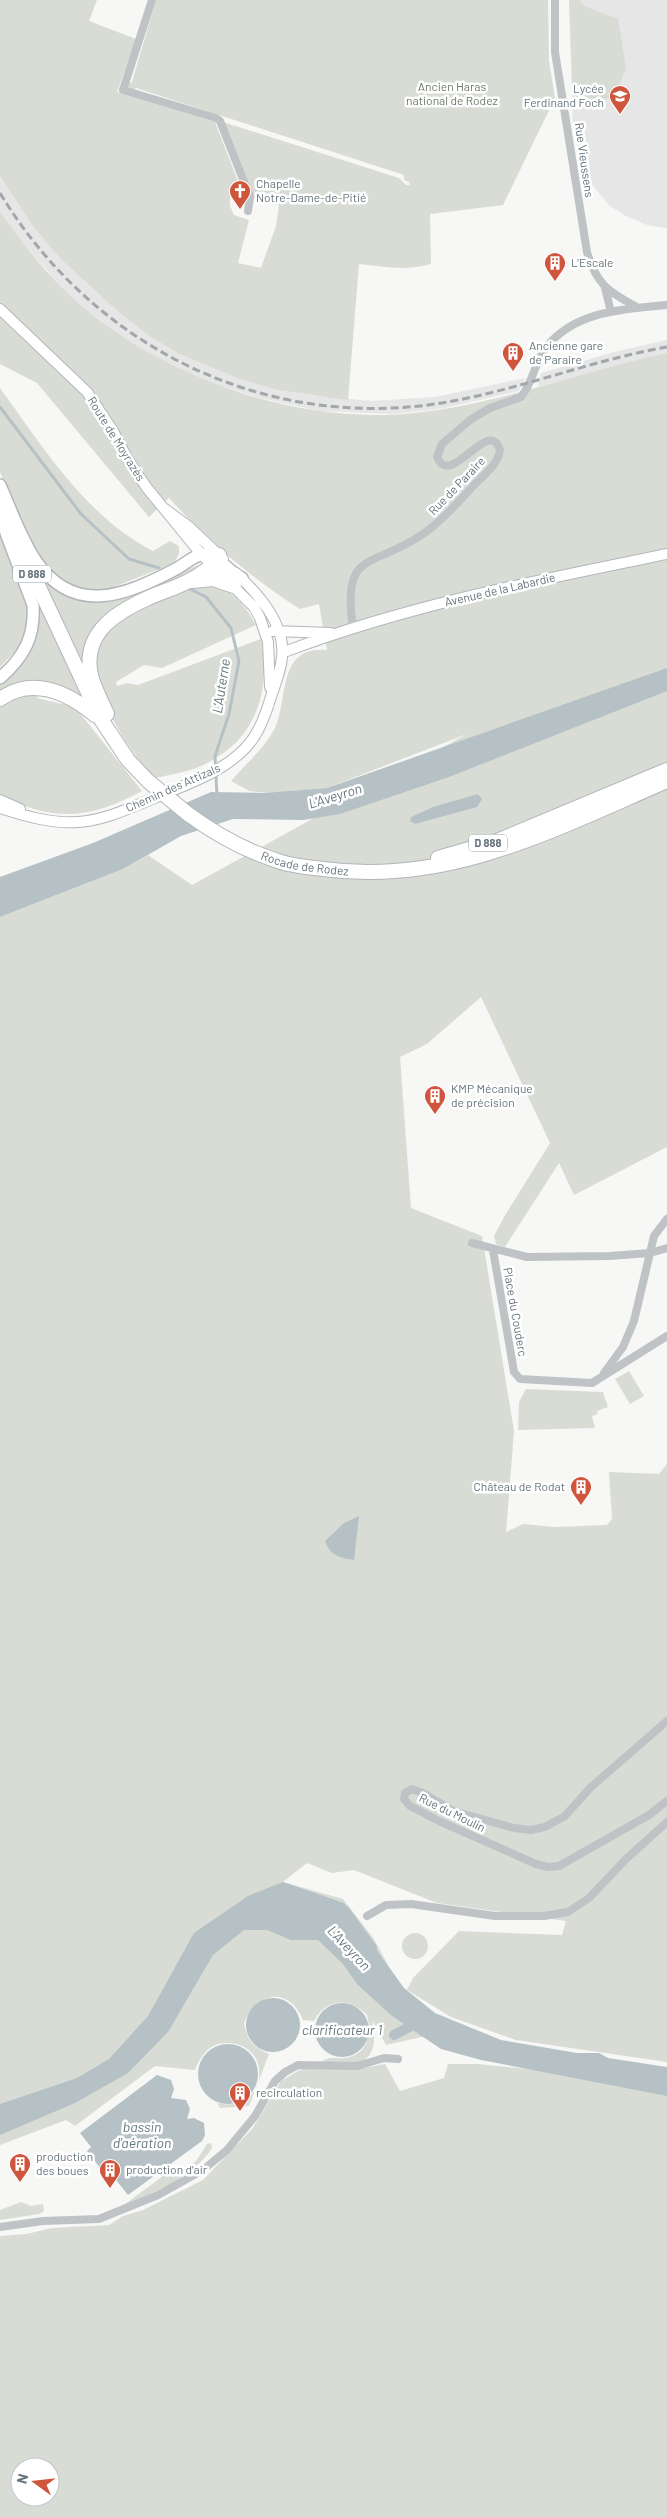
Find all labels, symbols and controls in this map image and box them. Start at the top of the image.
park label: Ancien Haras national de Rodez [406,79,498,107]
place label: Lycée Ferdinand Foch [524,81,604,109]
school or university icon: Lycée Ferdinand Foch [608,84,632,115]
street label: Rue Vieussens [573,121,597,198]
place label: Chapelle Notre-Dame-de-Pitié [256,176,367,204]
church icon: Chapelle Notre-Dame-de-Pitié [228,179,252,210]
building icon: L'Escale [543,251,567,282]
place label: L'Escale [571,255,613,269]
place label: Ancienne gare de Paraire [529,338,603,366]
building icon: Ancienne gare de Paraire [501,341,525,372]
street label: Route de Moyrazès [85,394,149,483]
street label: Rue de Paraire [425,453,487,517]
road number: D 888 [13,566,51,582]
street label: Avenue de la Labardie [443,569,556,609]
water label: L'Auterne [208,657,233,714]
street label: Chemin des Attizals [123,760,222,814]
water label: L'Aveyron [306,779,364,812]
road number: D 888 [469,834,507,851]
street label: Rocade de Rodez [259,848,349,877]
place label: KMP Mécanique de précision [451,1081,533,1109]
building icon: KMP Mécanique de précision [423,1084,447,1115]
street label: Place du Couderc [501,1266,531,1357]
building icon: Château de Rodat [569,1475,593,1506]
place label: Château de Rodat [473,1479,565,1493]
street label: Rue du Moulin [417,1790,488,1834]
water label: L'Aveyron [324,1922,374,1974]
water label: clarificateur 1 [302,2021,382,2038]
building icon: recirculation [228,2081,252,2112]
place label: recirculation [256,2085,322,2099]
water label: bassin d'aération [113,2118,171,2151]
place label: production des boues [36,2149,93,2177]
building icon: production des boues [8,2152,32,2183]
building icon: production d'air [98,2158,122,2189]
place label: production d'air [126,2162,208,2176]
north arrow [10,2457,60,2507]
text: N [13,2472,31,2485]

